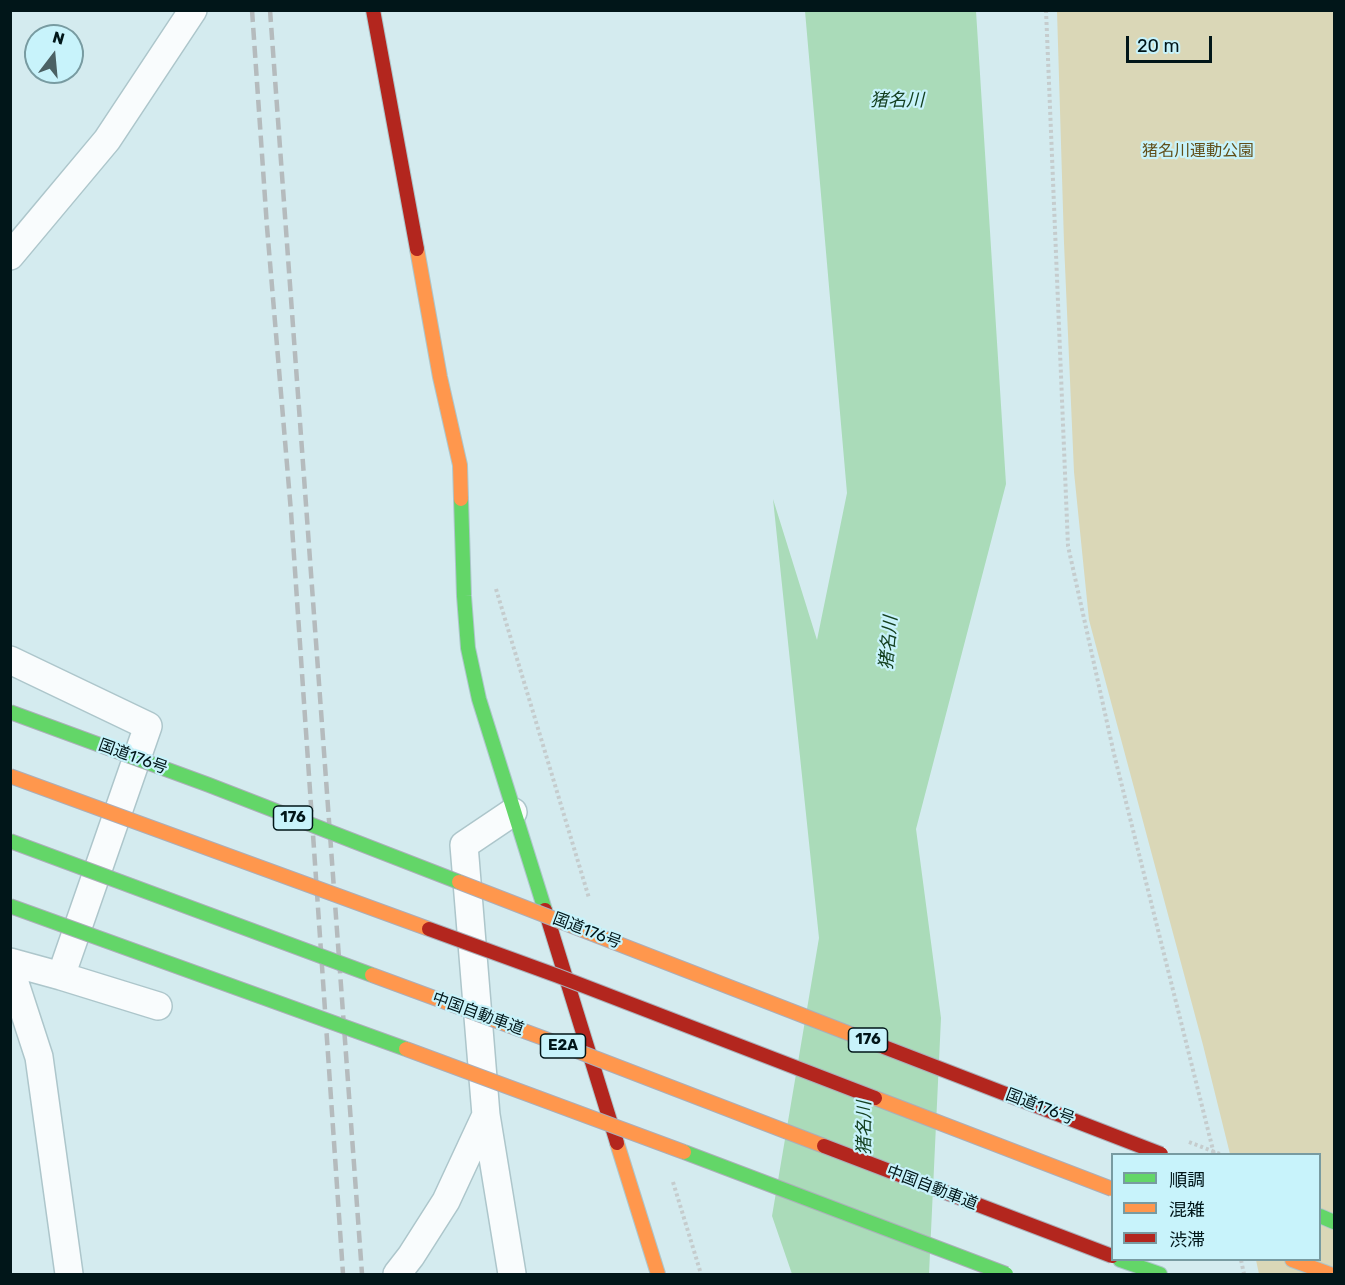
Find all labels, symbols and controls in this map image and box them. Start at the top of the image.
north arrow [24,24,84,84]
scale bar [1129,24,1214,62]
text: N [50,27,67,49]
text: 20 m [1137,35,1179,57]
water label: 猪名川 [870,90,924,112]
park label: 猪名川運動公園 [1142,141,1254,161]
water label: 猪名川 [876,615,902,671]
street label: 国道176号 [96,736,170,778]
road number: 176 [274,806,312,830]
street label: 国道176号 [550,909,624,953]
street label: 中国自動車道 [430,989,526,1039]
road number: 176 [848,1028,888,1052]
road number: E2A [540,1034,586,1058]
street label: 国道176号 [1003,1085,1077,1129]
water label: 猪名川 [854,1101,876,1155]
legend [1111,1153,1321,1261]
street label: 中国自動車道 [884,1162,980,1214]
text: 順調 [1169,1169,1205,1191]
text: 混雑 [1169,1199,1205,1221]
text: 渋滞 [1169,1229,1205,1251]

